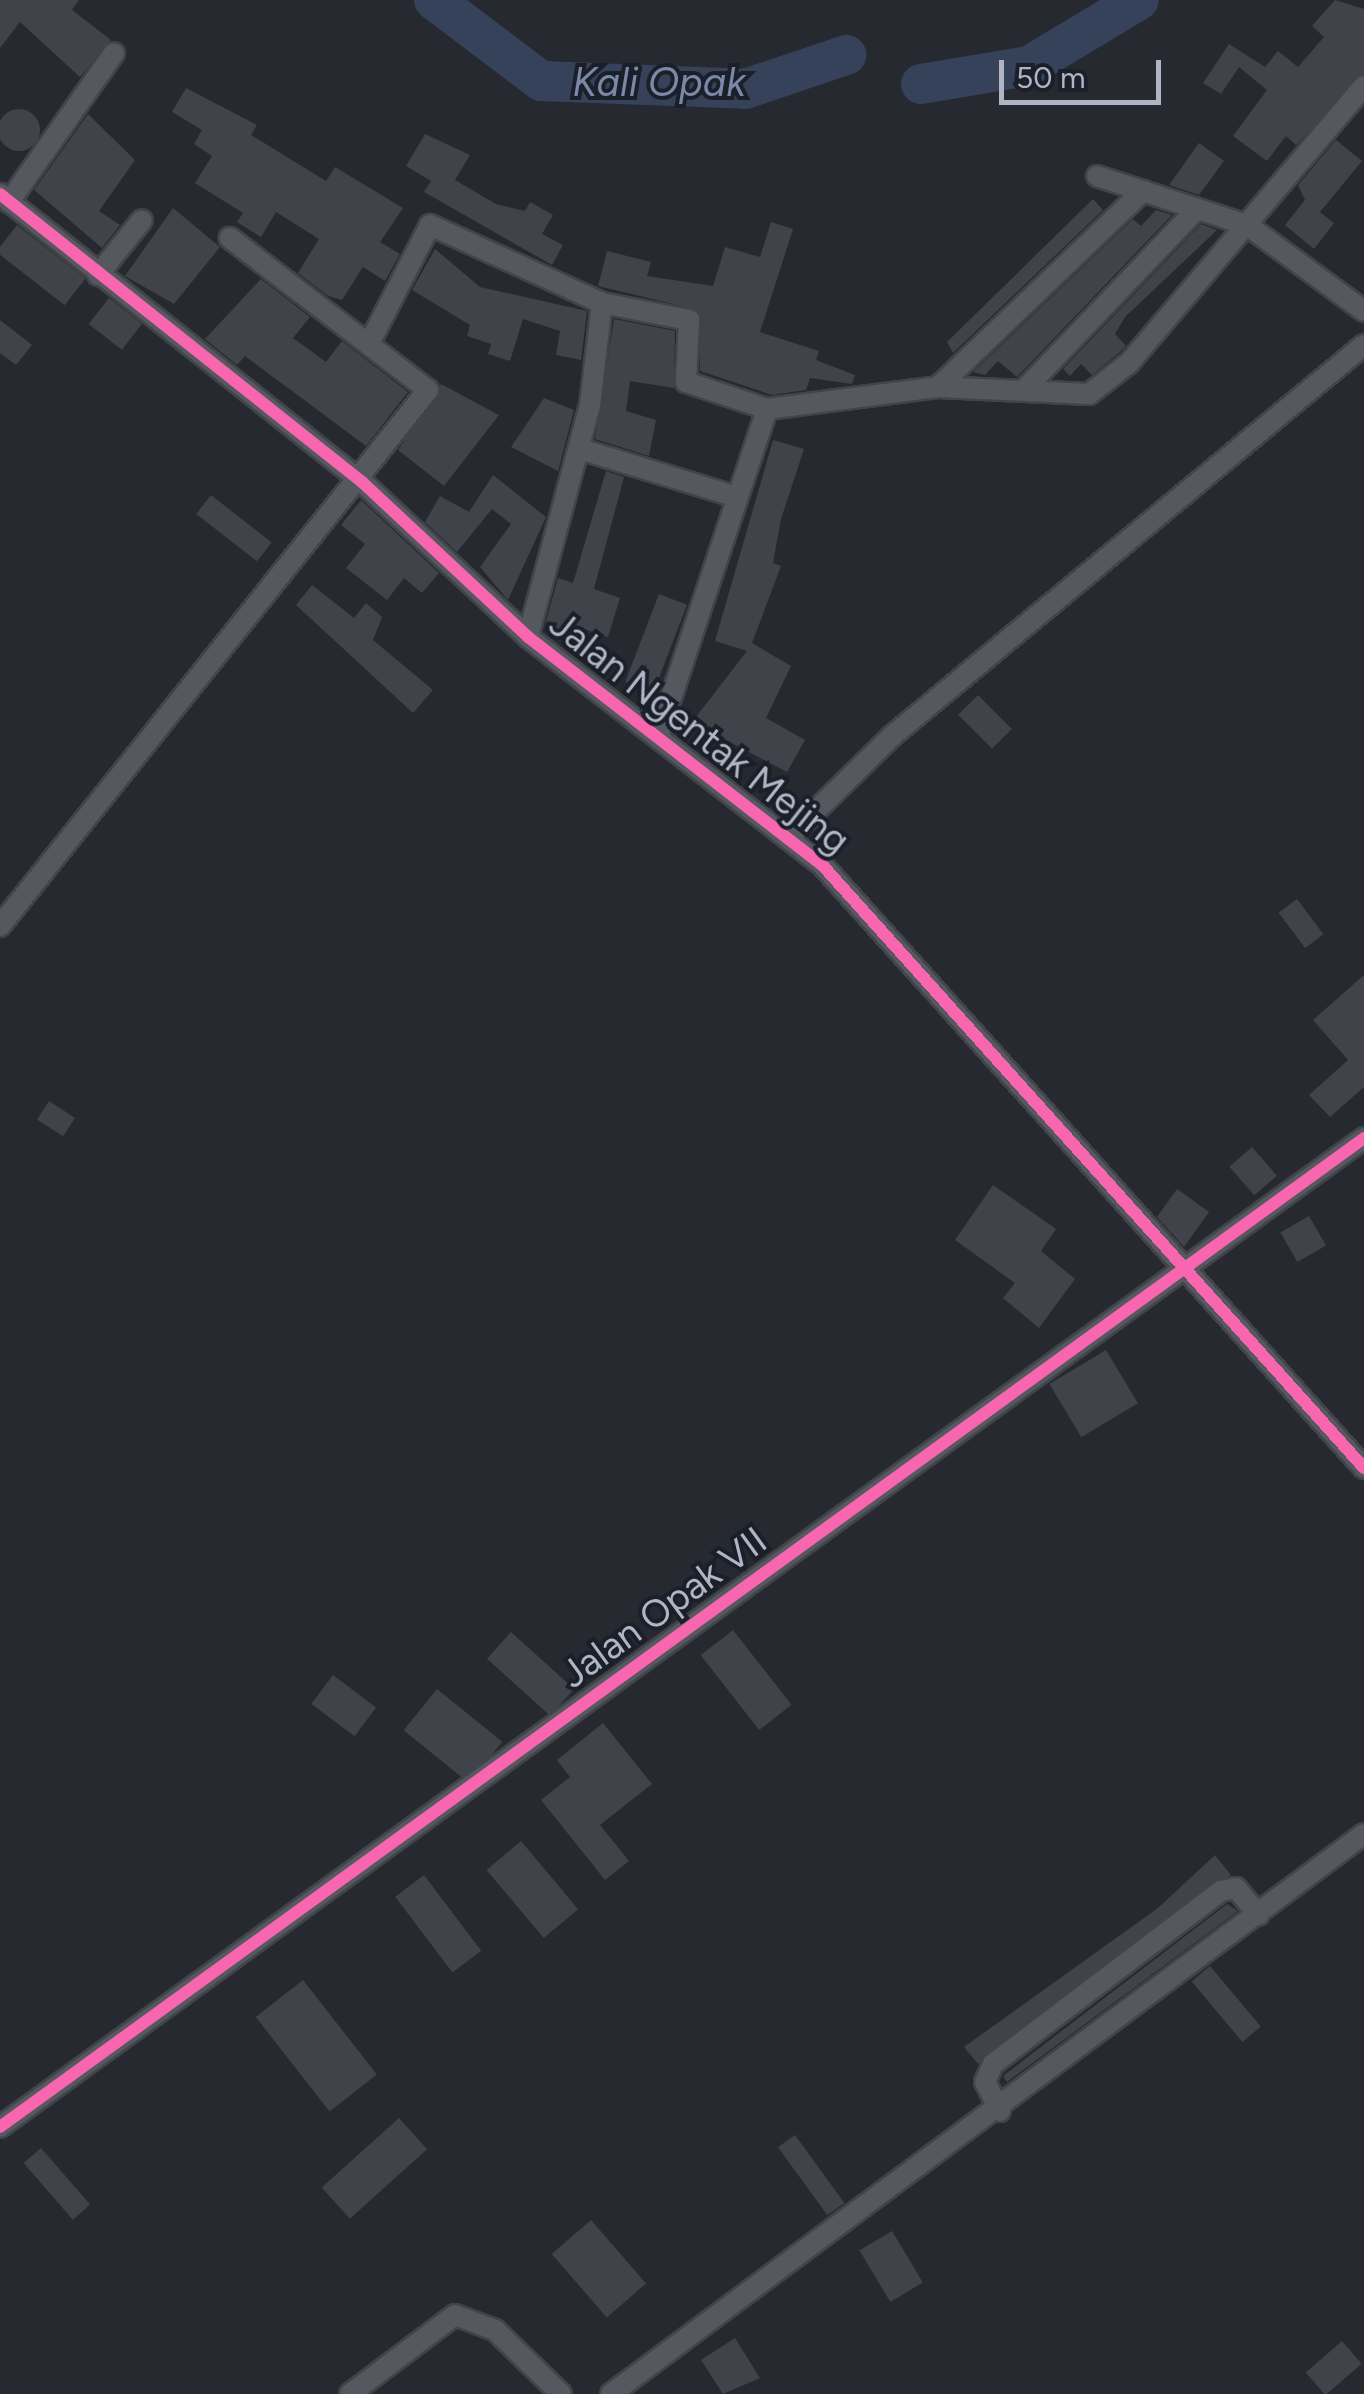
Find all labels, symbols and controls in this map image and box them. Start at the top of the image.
scale bar [1004,40,1166,102]
water label: Kali Opak [572,58,746,106]
text: 50 m [1016,59,1085,96]
street label: Jalan Ngentak Mejing [540,602,858,864]
street label: Jalan Opak VII [552,1518,776,1698]

